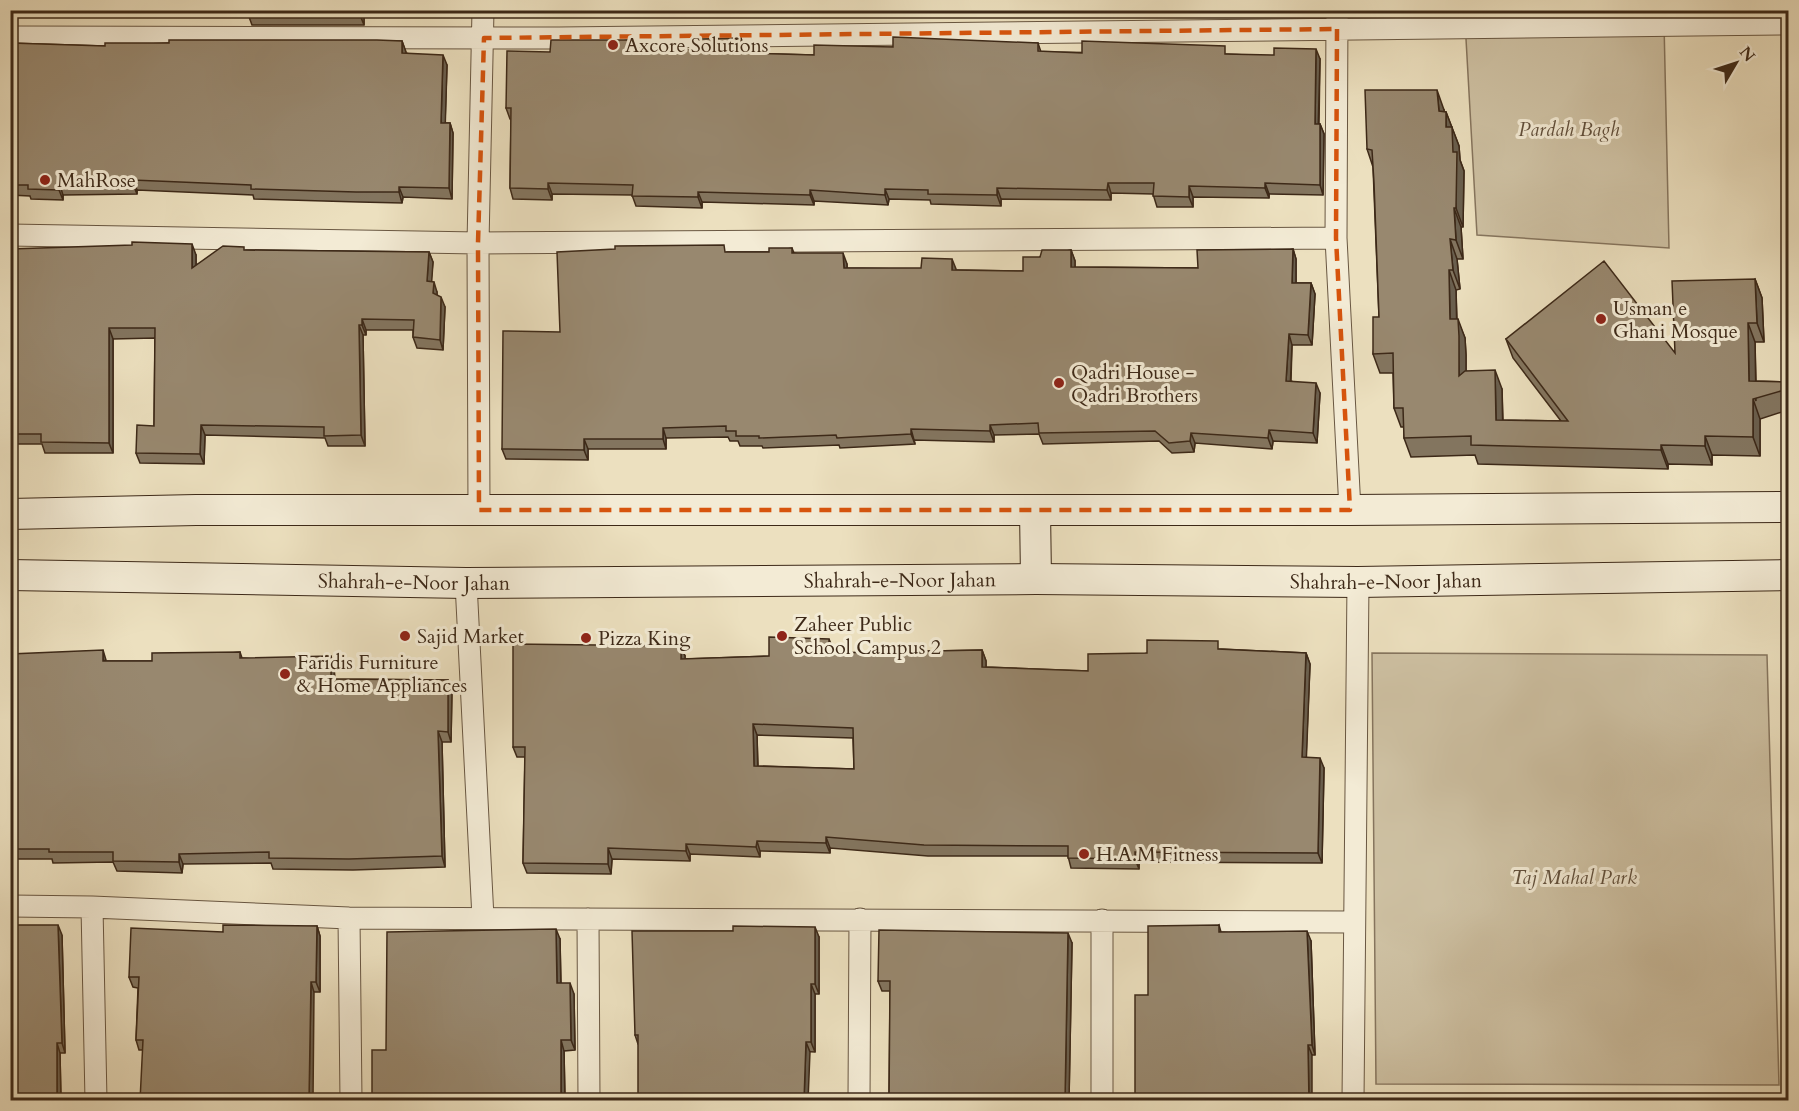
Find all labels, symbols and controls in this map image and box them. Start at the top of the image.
place label: Axcore Solutions [625,32,769,59]
north arrow [1706,33,1766,93]
marker: Axcore Solutions [606,38,620,52]
text: N [1734,42,1760,67]
park label: Pardah Bagh [1518,116,1620,143]
place label: MahRose [57,167,136,194]
marker: MahRose [38,173,52,187]
place label: Usman e Ghani Mosque [1613,295,1738,345]
marker: Usman e Ghani Mosque [1594,312,1608,326]
place label: Qadri House - Qadri Brothers [1071,359,1198,409]
marker: Qadri House - Qadri Brothers [1052,376,1066,390]
street label: Shahrah-e-Noor Jahan [804,566,997,595]
street label: Shahrah-e-Noor Jahan [318,567,511,597]
street label: Shahrah-e-Noor Jahan [1290,567,1483,596]
place label: Zaheer Public School Campus 2 [794,611,941,661]
place label: Sajid Market [417,623,524,650]
place label: Pizza King [598,625,691,652]
marker: Sajid Market [398,629,412,643]
marker: Zaheer Public School Campus 2 [775,629,789,643]
marker: Pizza King [579,631,593,645]
place label: Faridis Furniture & Home Appliances [297,649,467,699]
marker: Faridis Furniture & Home Appliances [278,667,292,681]
place label: H.A.M Fitness [1096,841,1218,868]
marker: H.A.M Fitness [1077,847,1091,861]
park label: Taj Mahal Park [1511,864,1637,891]

